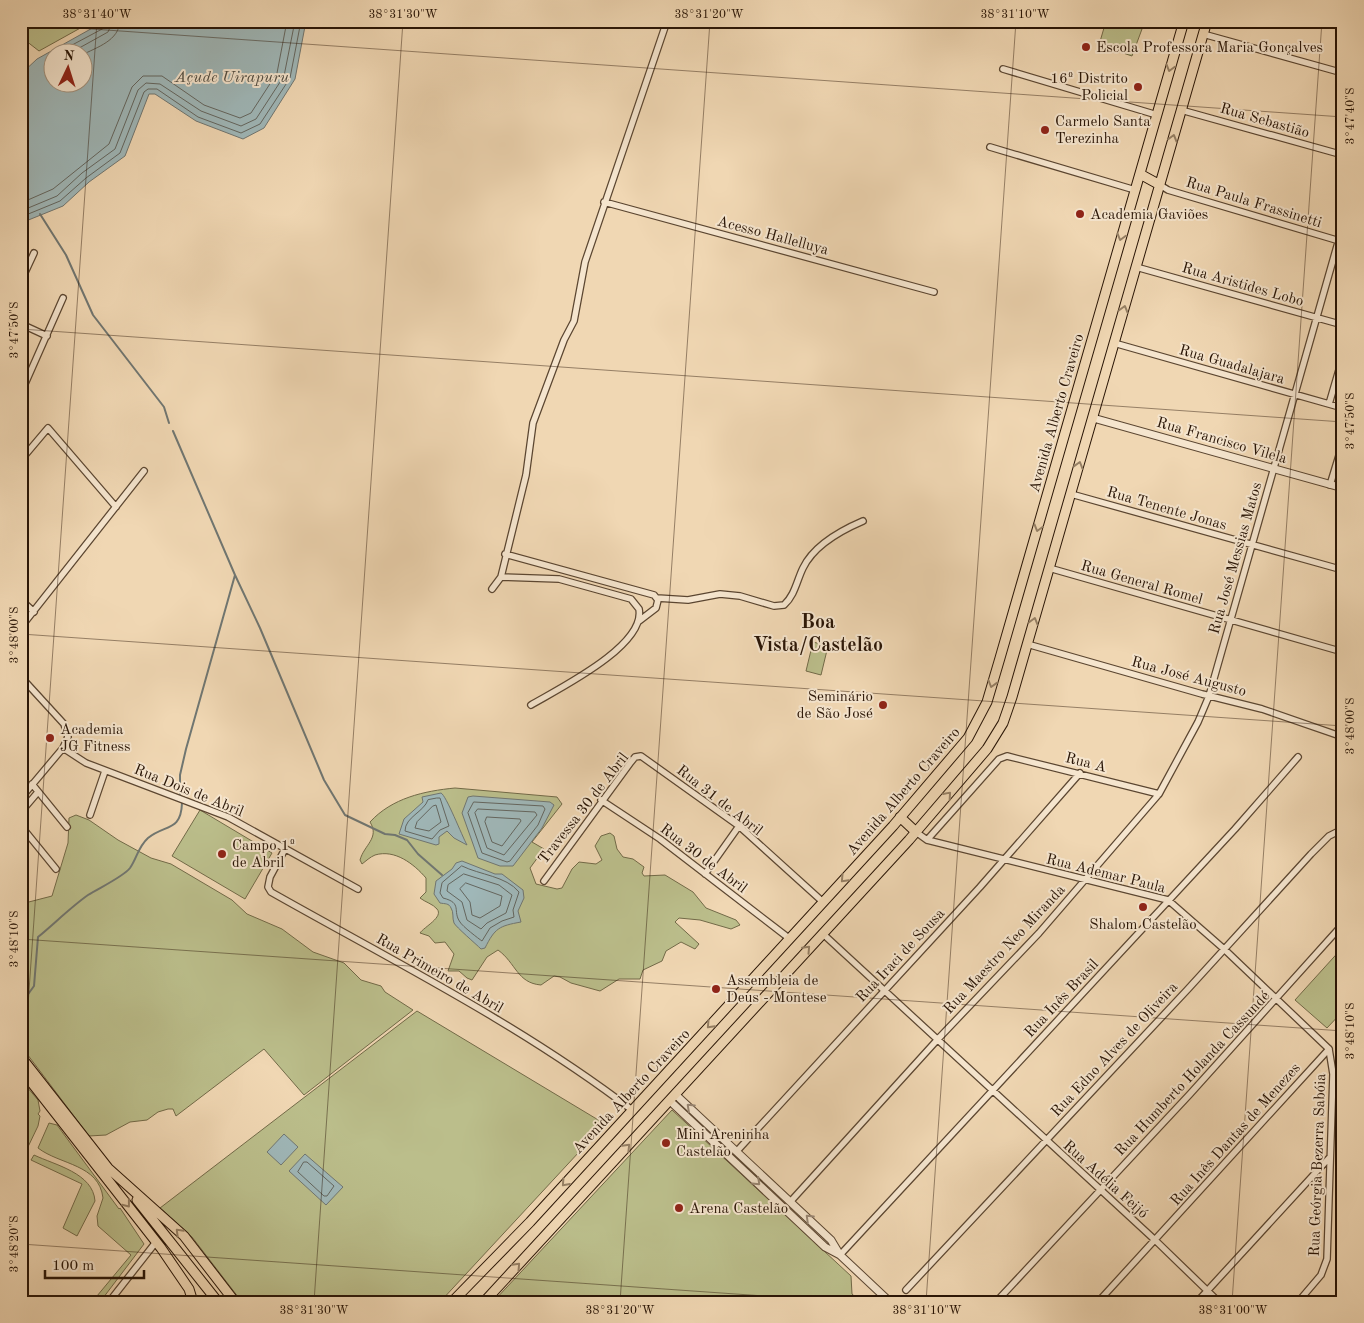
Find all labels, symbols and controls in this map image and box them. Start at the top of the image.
text: 38°31'40"W [62,9,132,21]
text: 38°31'30"W [368,9,438,21]
text: 38°31'20"W [674,9,744,21]
text: 38°31'10"W [980,9,1050,21]
marker: Escola Professora Maria Gonçalves [1080,41,1092,53]
place label: Escola Professora Maria Gonçalves [1096,41,1323,56]
north arrow [42,42,92,92]
text: N [63,49,75,63]
one-way arrow [1166,64,1176,72]
water label: Açude Uirapuru [174,70,289,86]
place label: 16º Distrito Policial [1050,72,1128,104]
marker: 16º Distrito Policial [1132,81,1144,93]
text: 3°47'40"S [1345,88,1357,144]
street label: Rua Sebastião [1218,102,1311,141]
place label: Carmelo Santa Terezinha [1055,115,1151,147]
marker: Carmelo Santa Terezinha [1039,124,1051,136]
one-way arrow [1168,134,1178,143]
street label: Rua Paula Frassinetti [1184,176,1323,231]
marker: Academia Gaviões [1074,208,1086,220]
place label: Academia Gaviões [1090,208,1208,223]
street label: Acesso Hallelluya [715,214,831,259]
one-way arrow [1117,233,1127,241]
street label: Rua Aristides Lobo [1180,261,1305,310]
text: 3°47'50"S [8,302,21,358]
one-way arrow [1119,305,1129,313]
street label: Avenida Alberto Craveiro [1028,332,1087,494]
street label: Rua Guadalajara [1177,343,1287,388]
text: 3°47'50"S [1344,393,1357,449]
street label: Rua Francisco Vilela [1155,416,1289,467]
one-way arrow [1074,461,1084,469]
street label: Rua José Messias Matos [1208,481,1265,636]
street label: Rua Tenente Jonas [1105,485,1228,534]
one-way arrow [1033,523,1043,531]
street label: Rua General Romel [1079,559,1204,608]
text: 3°48'00"S [9,607,21,663]
district label: Boa Vista/Castelão [753,613,883,656]
one-way arrow [1029,617,1039,626]
street label: Rua José Augusto [1130,655,1248,700]
one-way arrow [988,679,998,687]
place label: Seminário de São José [797,690,873,722]
text: 3°48'00"S [1345,698,1357,754]
marker: Seminário de São José [877,699,889,711]
place label: Academia JG Fitness [60,723,131,755]
street label: Avenida Alberto Craveiro [845,725,964,859]
marker: Academia JG Fitness [44,732,56,744]
street label: Travessa 30 de Abril [536,751,632,867]
street label: Rua A [1064,751,1108,776]
street label: Rua Dois de Abril [132,763,245,820]
street label: Rua 31 de Abril [673,763,765,839]
one-way arrow [942,791,951,800]
street label: Rua 30 de Abril [657,822,749,897]
place label: Campo 1º de Abril [232,839,295,871]
marker: Campo 1º de Abril [216,848,228,860]
street label: Rua Ademar Paula [1044,852,1168,897]
one-way arrow [841,874,850,883]
street label: Rua Maestro Neo Miranda [942,882,1069,1017]
marker: Shalom Castelão [1137,901,1149,913]
street label: Rua Iraci de Sousa [854,906,949,1006]
text: 3°48'10"S [9,911,21,967]
place label: Shalom Castelão [1089,918,1197,933]
street label: Rua Primeiro de Abril [373,932,505,1017]
one-way arrow [801,945,810,954]
street label: Rua Inês Brasil [1022,957,1102,1041]
place label: Assembleia de Deus - Montese [726,974,827,1006]
street label: Rua Edno Alves de Oliveira [1049,979,1182,1120]
marker: Assembleia de Deus - Montese [710,983,722,995]
street label: Rua Humberto Holanda Cassundé [1113,989,1273,1159]
text: 3°48'10"S [1345,1003,1357,1059]
one-way arrow [707,1019,716,1028]
street label: Avenida Alberto Craveiro [571,1027,694,1157]
street label: Rua Inês Dantas de Menezes [1168,1061,1304,1209]
street label: Rua Geórgia Bezerra Sabóia [1308,1073,1329,1257]
one-way arrow [687,1104,696,1113]
place label: Mini Areninha Castelão [676,1128,770,1160]
marker: Mini Areninha Castelão [660,1137,672,1149]
street label: Rua Adélia Feijó [1060,1138,1150,1222]
one-way arrow [621,1143,630,1152]
one-way arrow [751,1176,760,1185]
one-way arrow [562,1178,571,1187]
one-way arrow [121,1198,130,1208]
marker: Arena Castelão [673,1202,685,1214]
place label: Arena Castelão [689,1202,788,1217]
one-way arrow [805,1215,814,1224]
text: 3°48'20"S [9,1216,21,1272]
one-way arrow [176,1229,185,1238]
scale bar [45,1248,144,1280]
text: 100 m [52,1259,94,1274]
one-way arrow [511,1263,520,1272]
text: 38°31'30"W [279,1305,349,1317]
text: 38°31'20"W [585,1305,655,1317]
text: 38°31'10"W [892,1305,962,1317]
text: 38°31'00"W [1198,1305,1268,1317]

